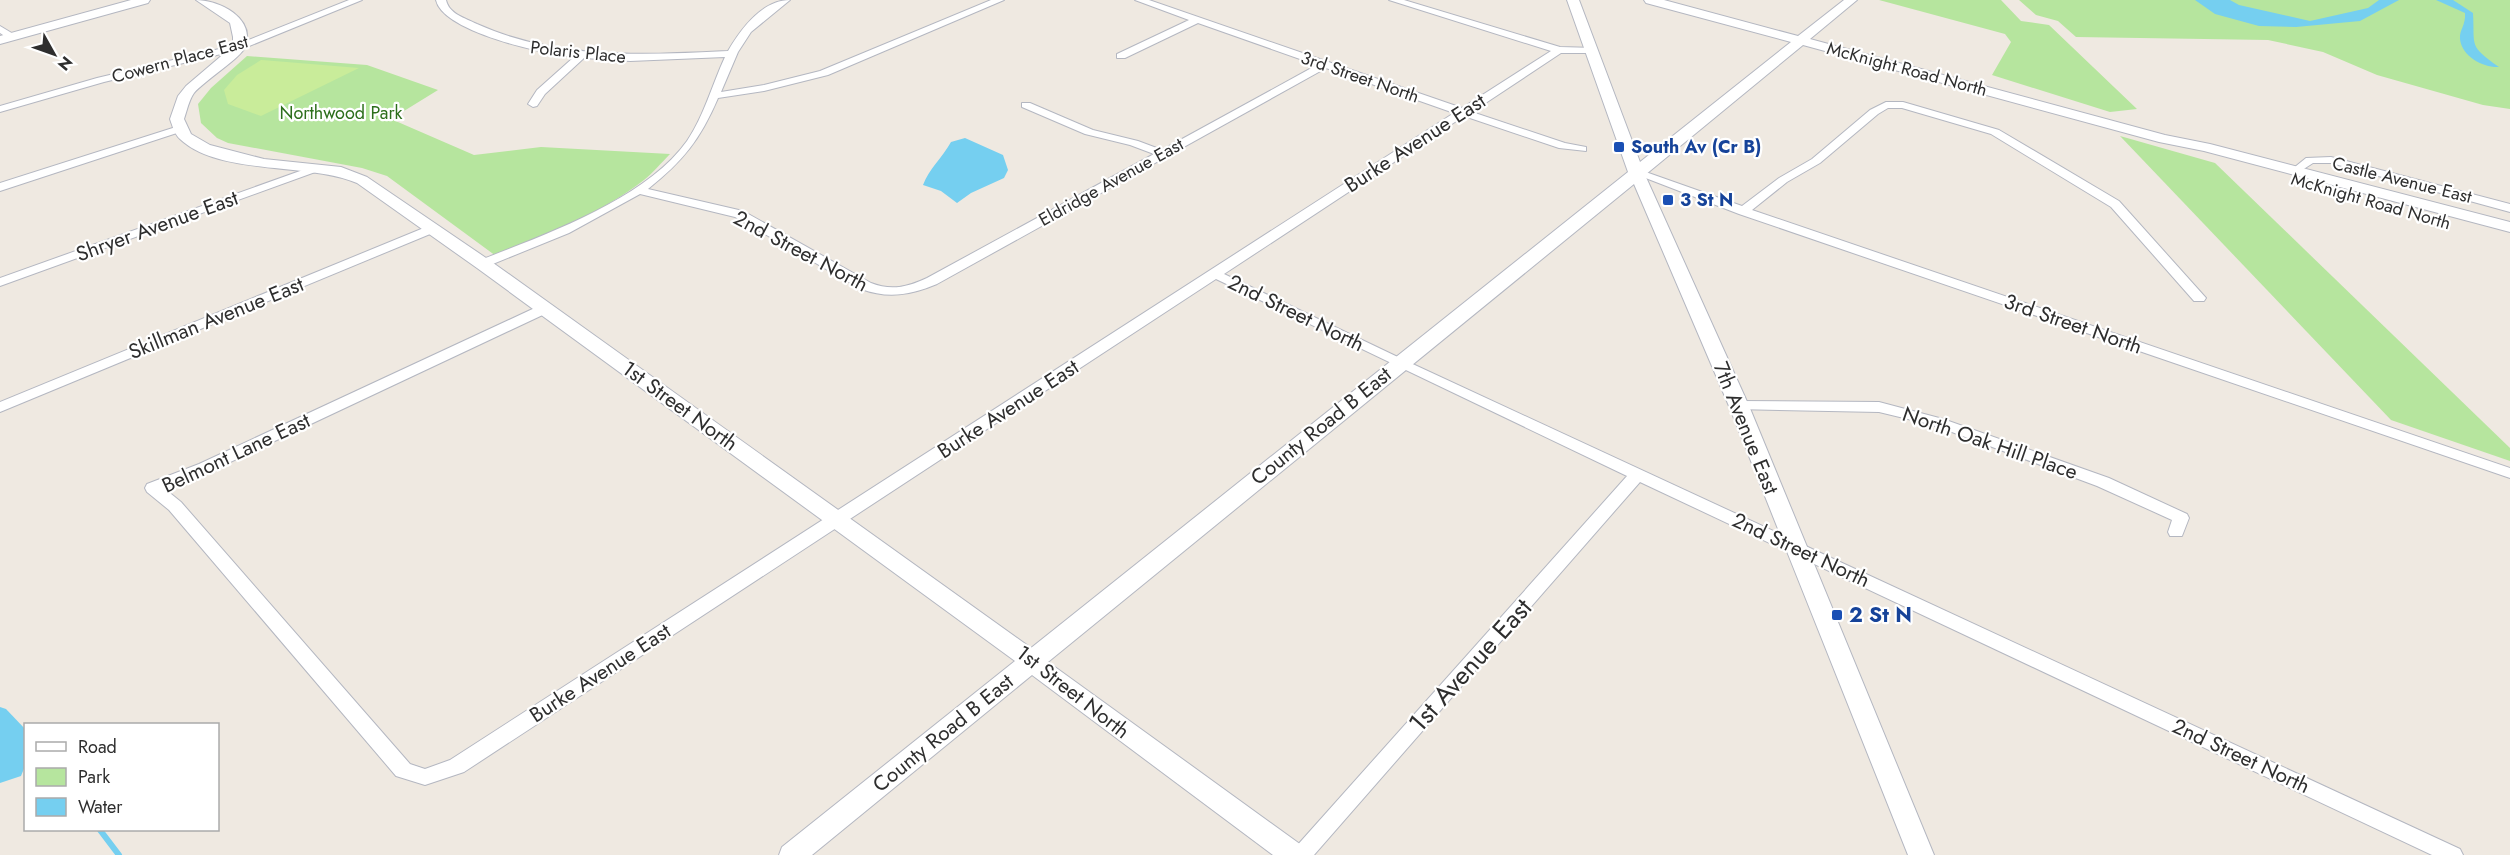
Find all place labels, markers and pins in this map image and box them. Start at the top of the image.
place label: South Av (Cr B) [1631,134,1761,160]
marker: South Av (Cr B) [1612,140,1626,154]
place label: 3 St N [1680,187,1733,213]
marker: 3 St N [1661,193,1675,207]
place label: 2 St N [1849,600,1912,630]
marker: 2 St N [1830,608,1844,622]

